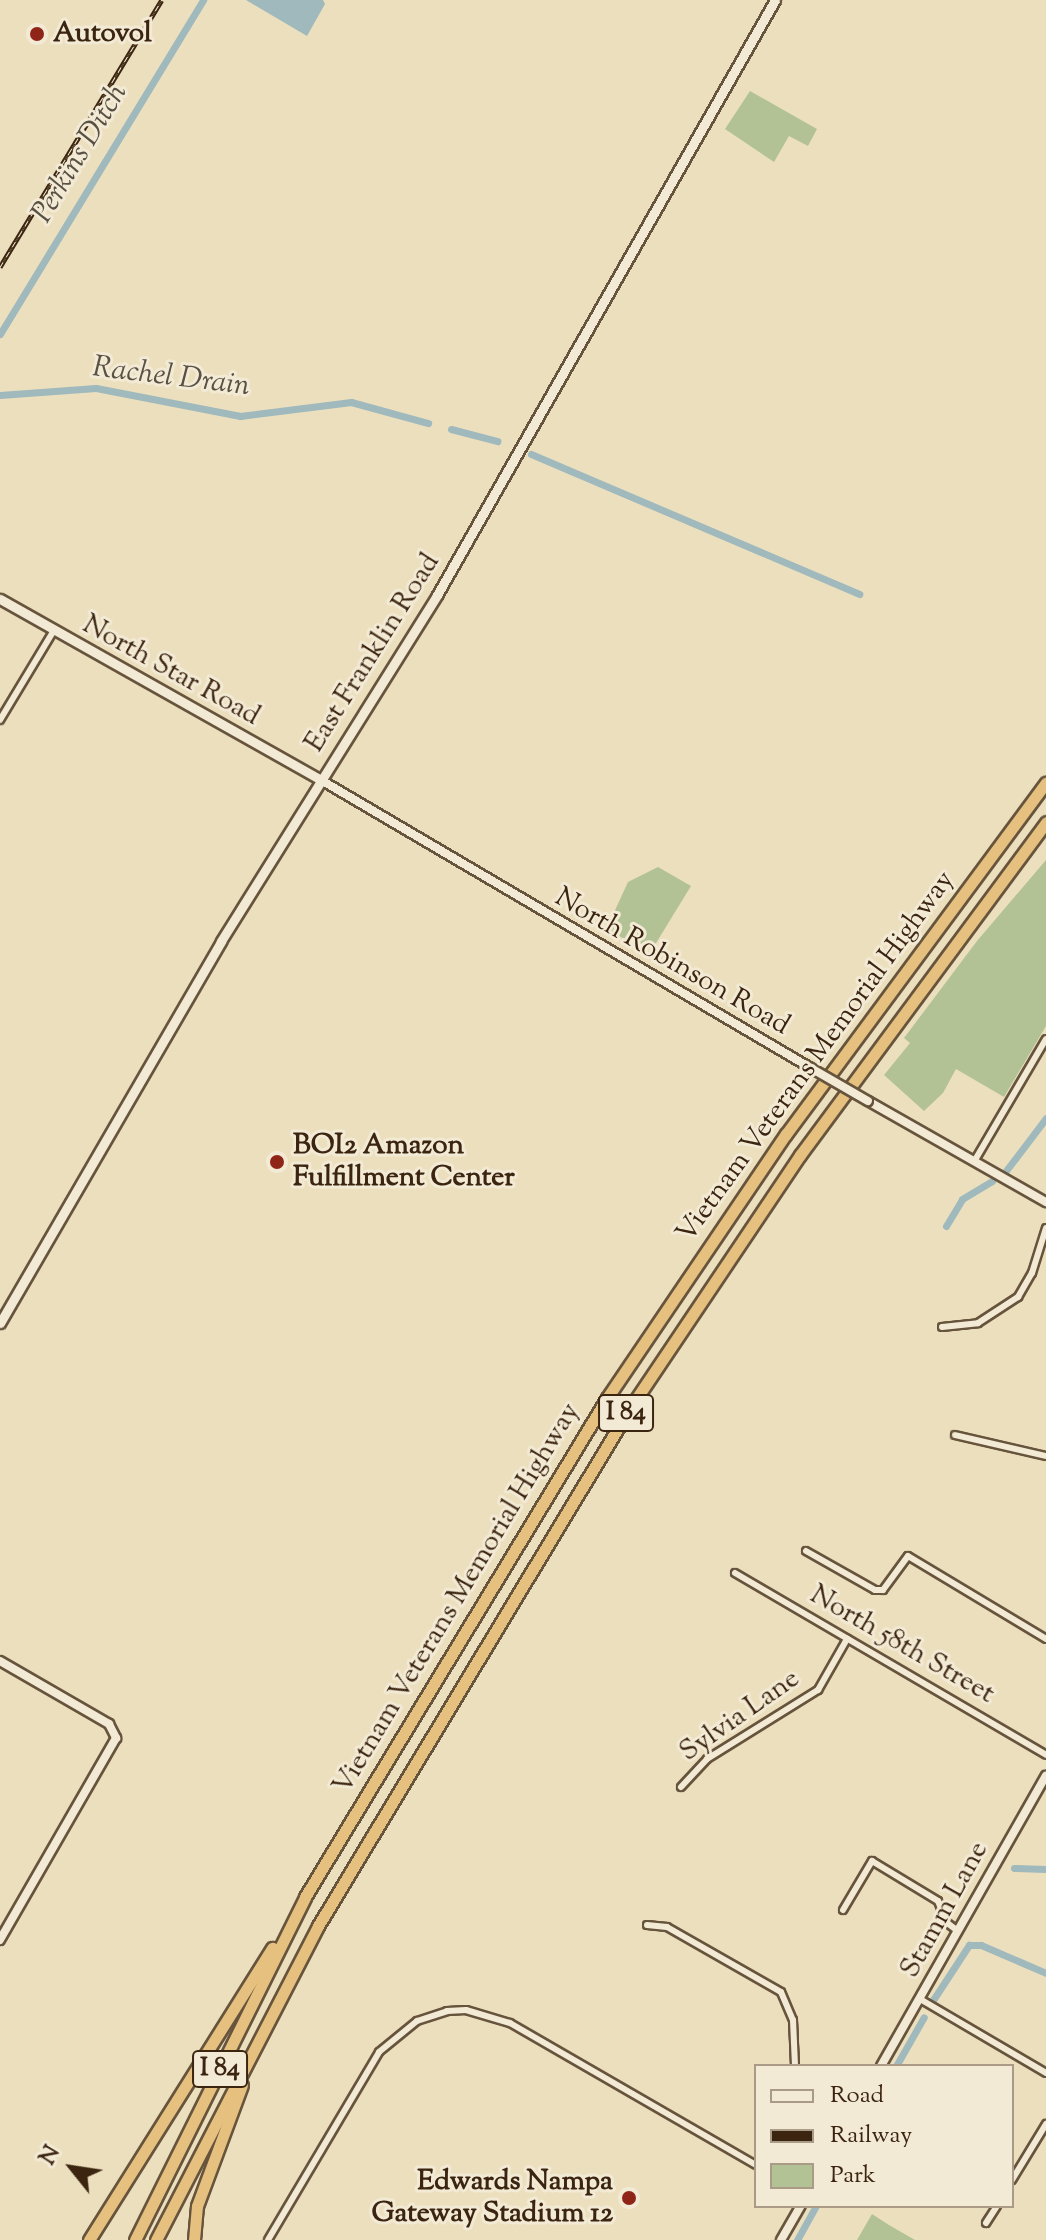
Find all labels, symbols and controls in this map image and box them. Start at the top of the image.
place label: Autovol [53,17,152,51]
marker: Autovol [28,25,46,43]
water label: Perkins Ditch [26,78,136,230]
water label: Rachel Drain [90,350,252,406]
street label: East Franklin Road [298,547,448,759]
street label: North Star Road [76,608,266,734]
street label: Vietnam Veterans Memorial Highway [670,865,962,1249]
street label: North Robinson Road [549,881,795,1043]
place label: BOI2 Amazon Fulfillment Center [293,1129,515,1195]
marker: BOI2 Amazon Fulfillment Center [268,1153,286,1171]
road number: I 84 [598,1391,654,1435]
street label: Vietnam Veterans Memorial Highway [326,1397,588,1801]
street label: North 58th Street [804,1579,1000,1711]
street label: Sylvia Lane [674,1662,806,1770]
street label: Stamm Lane [894,1836,996,1984]
road number: I 84 [192,2047,248,2091]
legend [754,2064,1014,2208]
text: Road [830,2079,884,2113]
text: Railway [830,2119,912,2153]
north arrow [32,2128,112,2208]
text: N [33,2140,69,2172]
text: Park [830,2159,876,2193]
place label: Edwards Nampa Gateway Stadium 12 [372,2165,613,2231]
marker: Edwards Nampa Gateway Stadium 12 [620,2189,638,2207]

